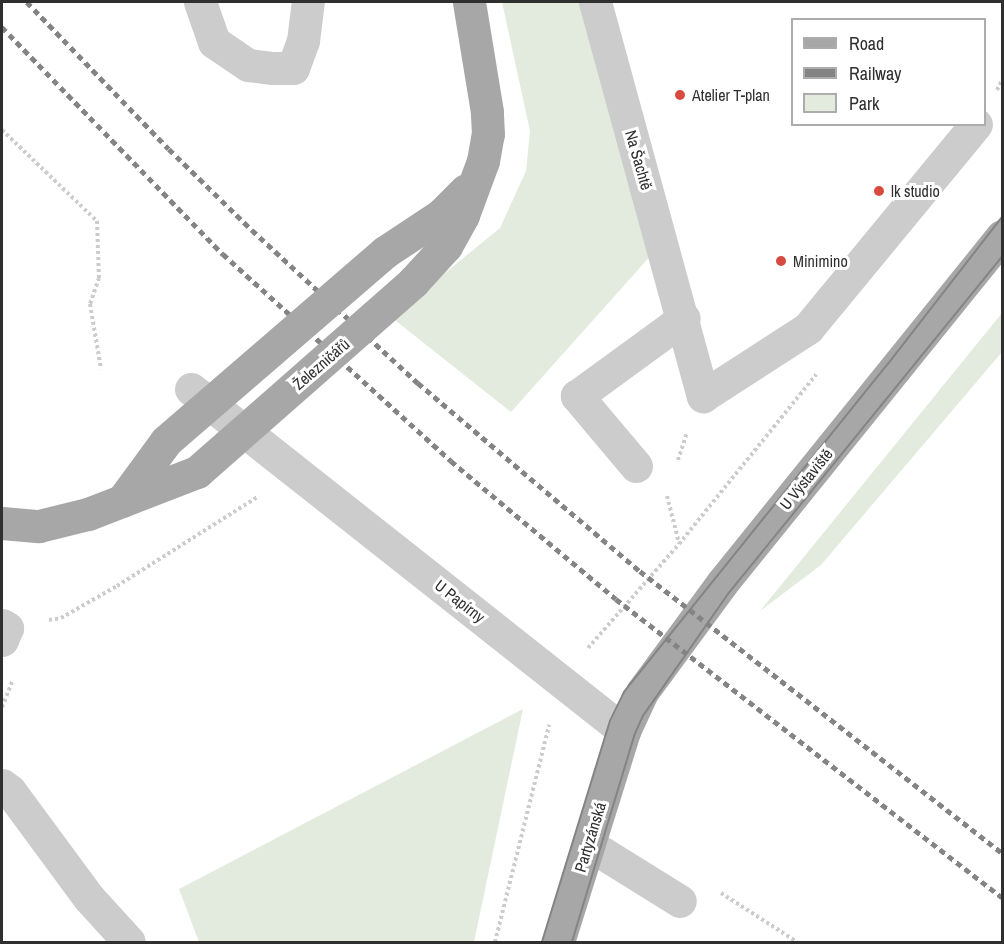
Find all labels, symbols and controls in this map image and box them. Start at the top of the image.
legend [791,18,986,126]
text: Road [849,31,884,56]
text: Railway [849,61,902,86]
place label: Atelier T-plan [692,85,770,105]
marker: Atelier T-plan [673,88,687,102]
text: Park [849,91,879,116]
street label: Na Šachtě [621,128,657,192]
place label: lk studio [891,181,940,201]
marker: lk studio [872,184,886,198]
place label: Minimino [793,251,848,271]
marker: Minimino [774,254,788,268]
street label: Železničářů [289,334,353,394]
street label: U Výstaviště [776,445,836,513]
street label: U Papírny [431,575,489,627]
street label: Partyzánská [570,800,610,874]

